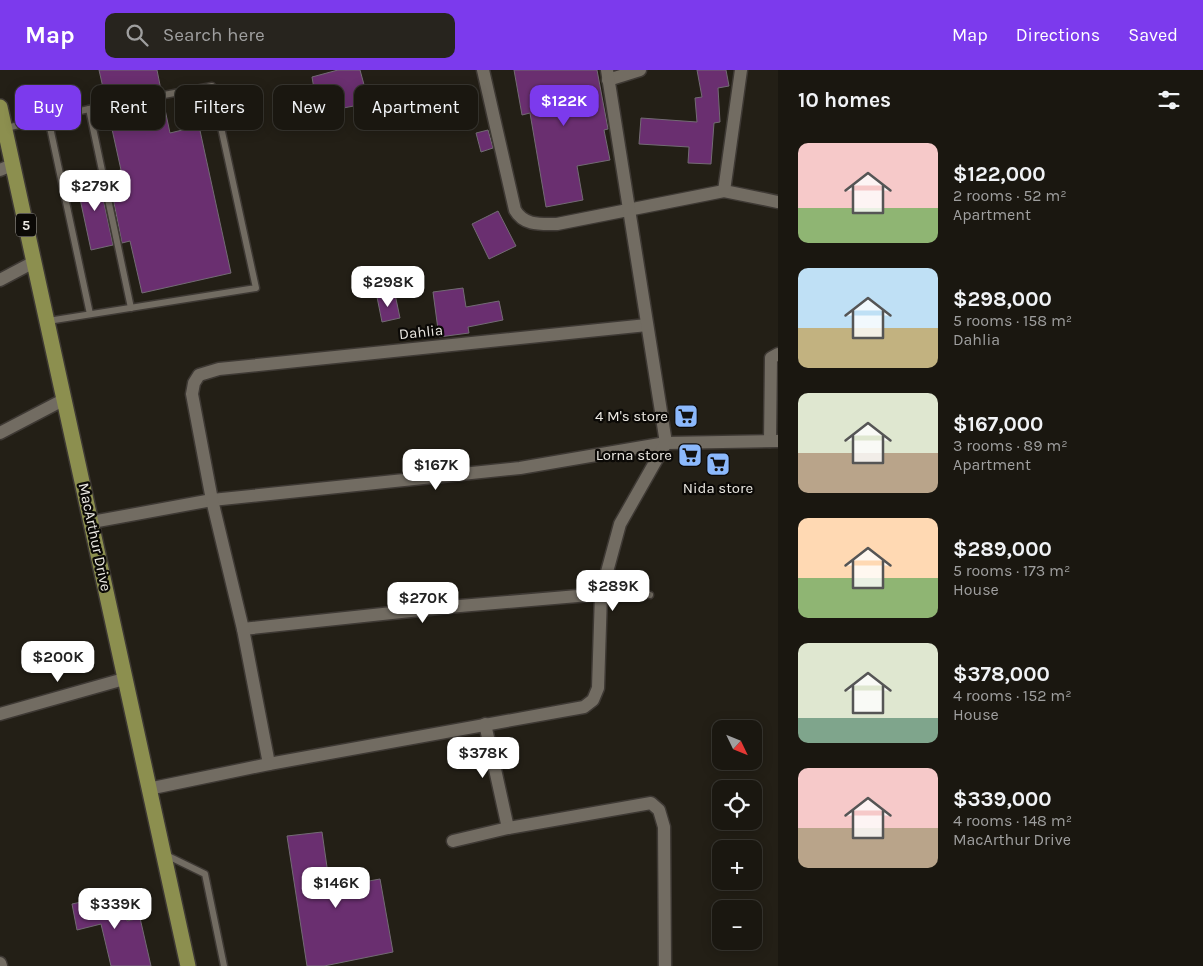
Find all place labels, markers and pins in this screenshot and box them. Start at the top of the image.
pin: $122K [529,85,599,127]
pin: $279K [60,170,130,212]
pin: $298K [353,266,423,308]
supermarket icon: 4 M's store [673,403,699,429]
place label: 4 M's store [595,407,668,425]
supermarket icon: Lorna store [677,442,703,468]
place label: Lorna store [596,446,672,464]
pin: $167K [401,448,471,491]
supermarket icon: Nida store [705,451,731,477]
place label: Nida store [683,479,753,497]
pin: $289K [578,570,648,612]
pin: $270K [388,582,458,624]
pin: $200K [23,640,93,683]
pin: $378K [448,736,518,779]
pin: $146K [301,866,371,909]
pin: $339K [80,888,150,930]

